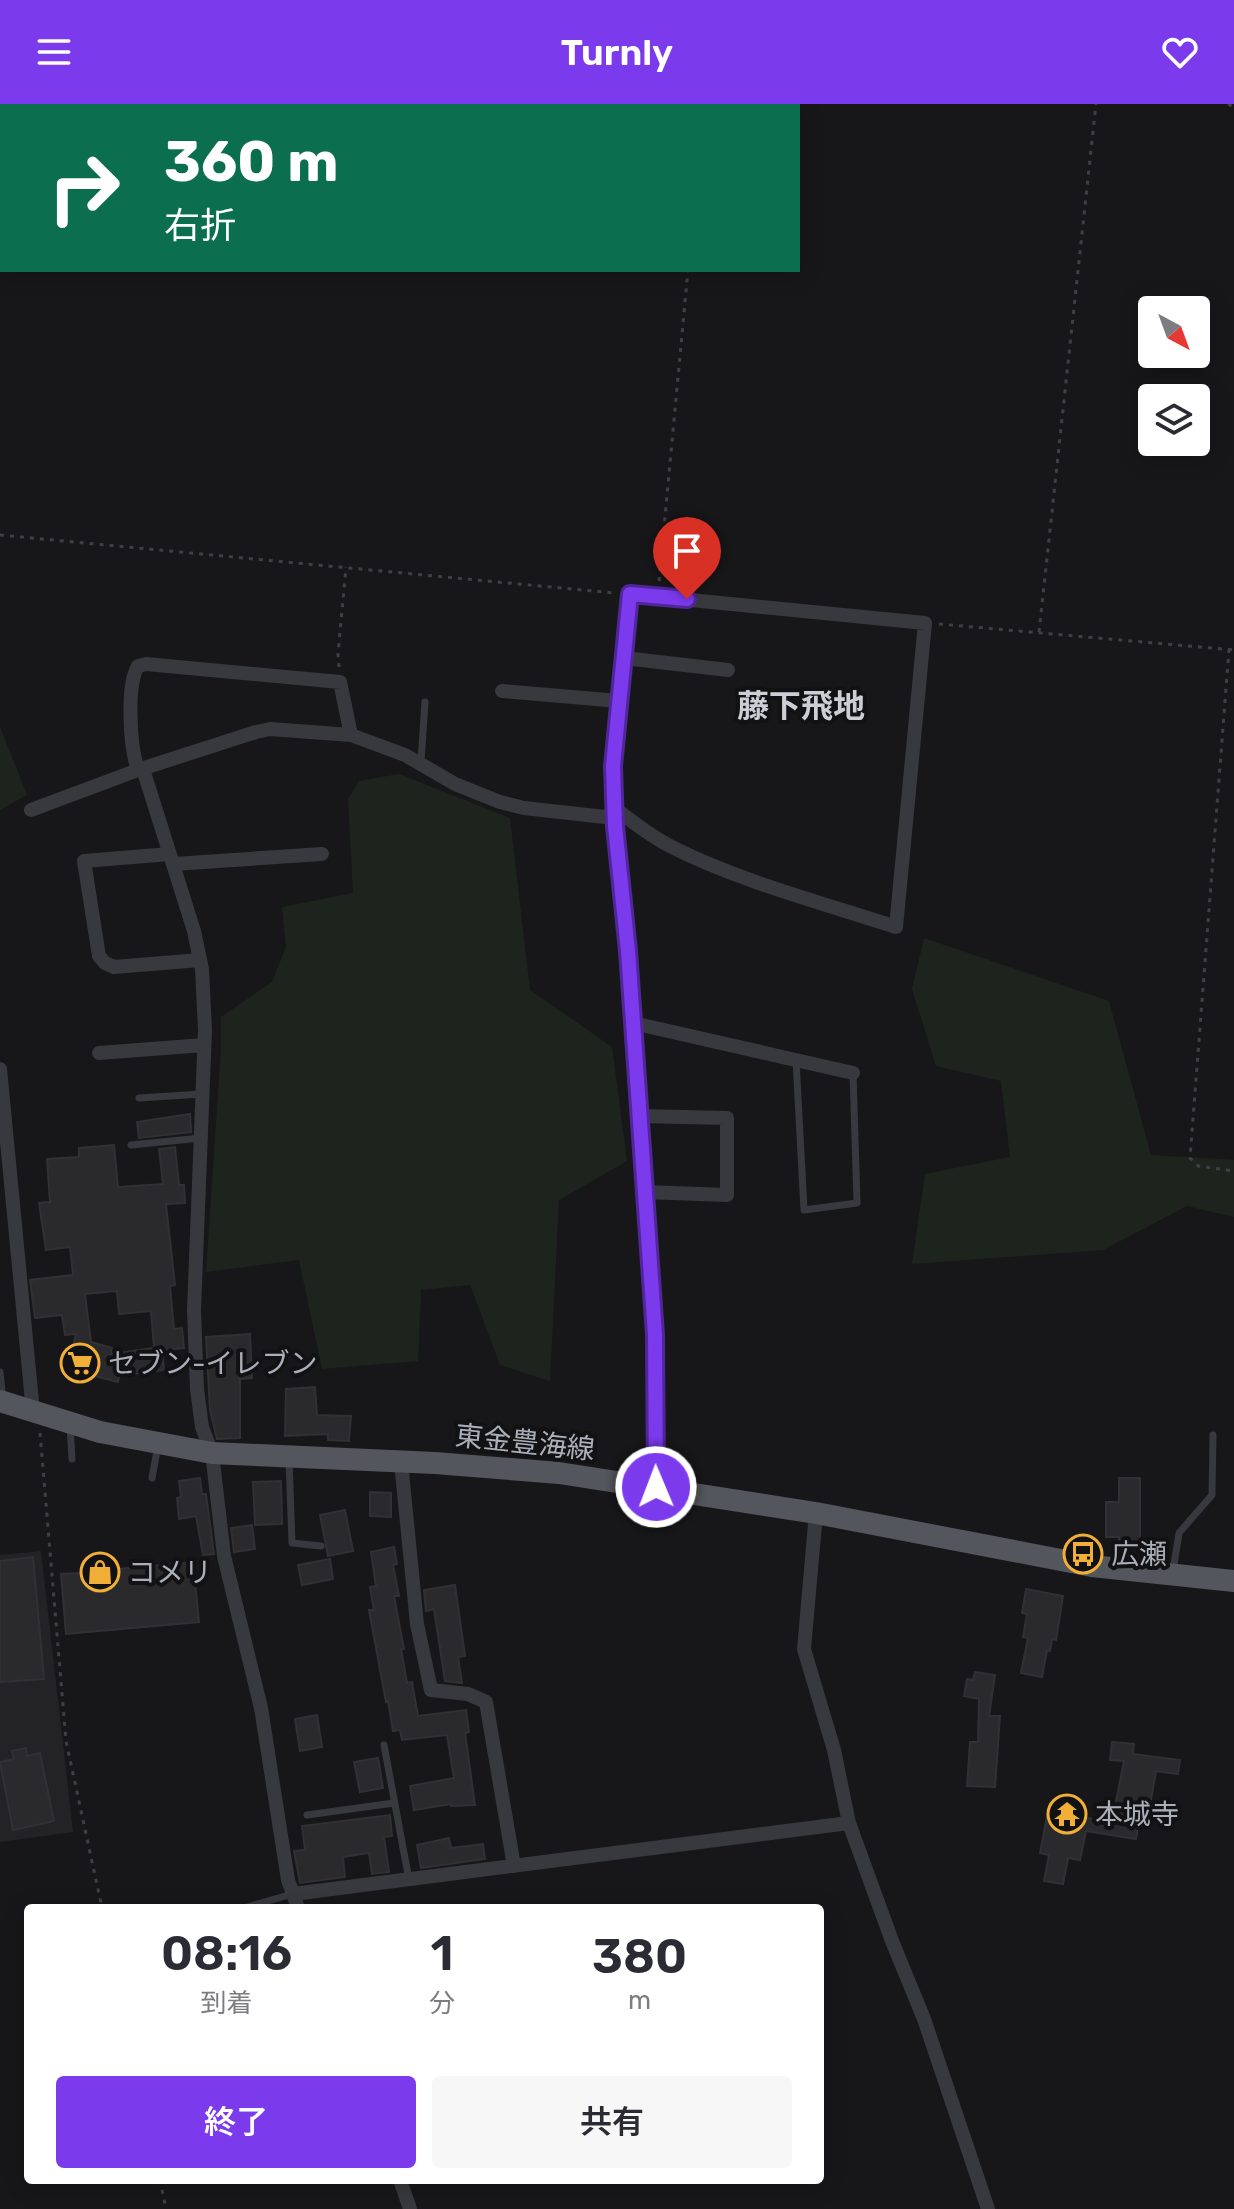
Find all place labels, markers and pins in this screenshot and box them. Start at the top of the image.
pin [653,517,721,599]
supermarket icon: セブン-イレブン [59,1342,101,1384]
place label: セブン-イレブン [108,1347,318,1380]
bus stop icon: 広瀬 [1062,1533,1104,1575]
place label: 広瀬 [1111,1538,1167,1571]
shop icon: コメリ [79,1551,121,1593]
place label: コメリ [128,1556,212,1589]
temple icon: 本城寺 [1046,1793,1088,1835]
place label: 本城寺 [1095,1798,1179,1831]

